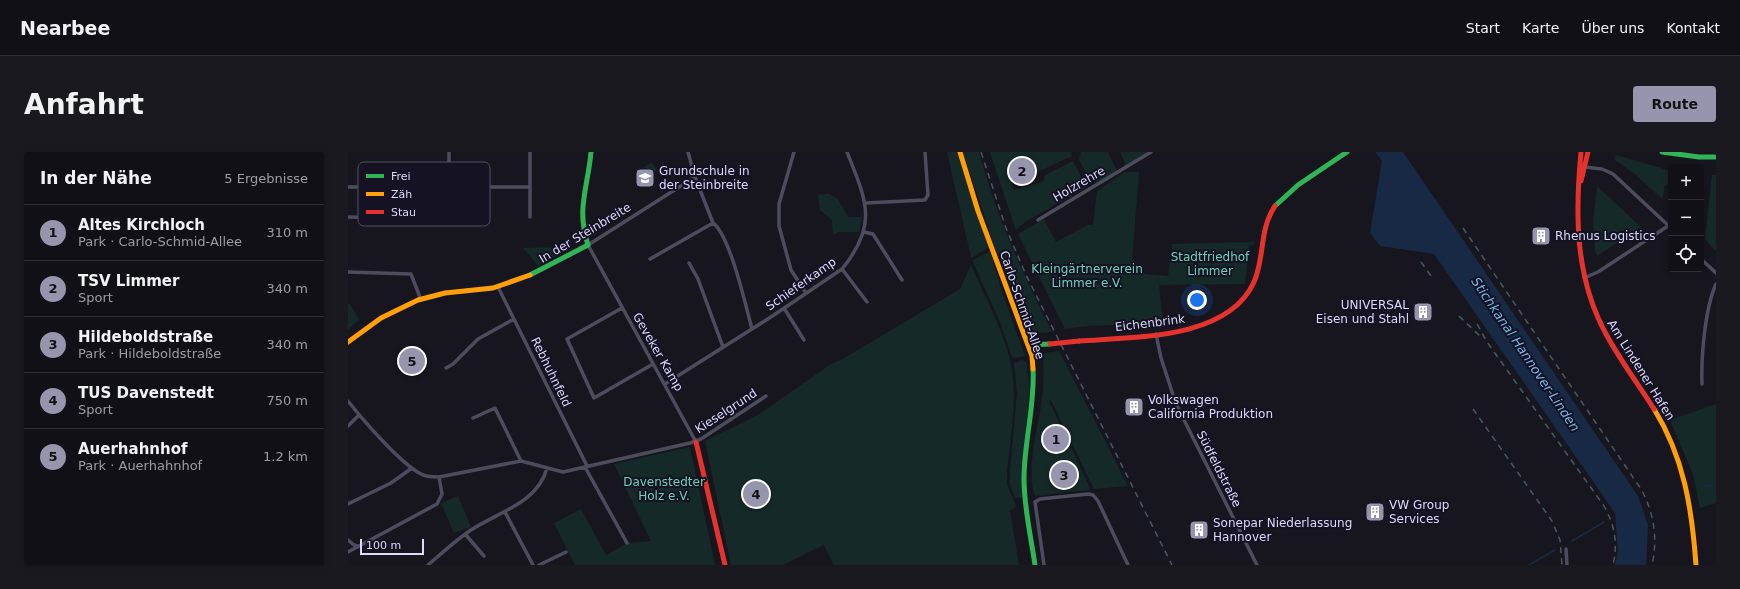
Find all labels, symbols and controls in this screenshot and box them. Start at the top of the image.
text: Nearbee [20,17,110,39]
text: Start [1466,20,1500,36]
text: Karte [1522,20,1559,36]
text: Über uns [1581,20,1644,36]
text: Kontakt [1666,20,1720,36]
button: Route [1633,86,1716,122]
text: Anfahrt [24,88,144,121]
pin: 2 [1009,156,1035,186]
legend [358,162,490,226]
place label: Grundschule in der Steinbreite [659,164,750,192]
street label: Holzrehre [1051,164,1107,204]
map controls [1668,164,1704,272]
button: + [1668,164,1704,200]
school or university icon: Grundschule in der Steinbreite [634,167,656,189]
text: In der Nähe [40,168,152,188]
text: Frei [391,170,411,183]
text: 5 Ergebnisse [224,171,308,186]
text: Zäh [391,188,412,201]
street label: In der Steinbreite [537,200,633,266]
button: − [1668,200,1704,236]
text: Stau [391,206,416,219]
text: Altes Kirchloch [78,216,205,234]
text: 1 [48,225,58,240]
text: 310 m [266,225,308,240]
building icon: Rhenus Logistics [1530,225,1552,247]
place label: Rhenus Logistics [1555,229,1656,243]
text: Park · Carlo-Schmid-Allee [78,234,242,249]
button: locate [1668,236,1704,272]
street label: Carlo-Schmid-Allee [997,249,1047,361]
park label: Stadtfriedhof Limmer [1171,250,1250,278]
street label: Schieferkamp [763,255,839,313]
park label: Kleingärtnerverein Limmer e.V. [1031,262,1143,290]
text: TSV Limmer [78,272,179,290]
water label: Stichkanal Hannover-Linden [1468,274,1583,434]
text: 2 [48,281,58,296]
text: 340 m [266,281,308,296]
text: Sport [78,290,113,305]
your location [1187,290,1207,310]
place label: UNIVERSAL Eisen und Stahl [1316,298,1409,326]
building icon: UNIVERSAL Eisen und Stahl [1412,301,1434,323]
street label: Geveker Kamp [630,310,686,394]
street label: Eichenbrink [1114,312,1186,334]
street label: Am Lindener Hafen [1604,317,1678,423]
text: Hildeboldstraße [78,328,213,346]
street label: Rebhuhnfeld [528,335,574,409]
text: 3 [48,337,58,352]
text: 340 m [266,337,308,352]
text: Park · Hildeboldstraße [78,346,221,361]
pin: 5 [399,346,425,376]
text: TUS Davenstedt [78,384,214,402]
street label: Kieselgrund [692,386,760,436]
text: 4 [48,393,58,408]
text: 750 m [266,393,308,408]
place label: Volkswagen California Produktion [1148,393,1273,421]
building icon: Volkswagen California Produktion [1123,396,1145,418]
text: Sport [78,402,113,417]
pin: 1 [1043,424,1069,454]
street label: Südfeldstraße [1194,429,1244,509]
text: Auerhahnhof [78,440,188,458]
text: 5 [48,449,58,464]
text: 1.2 km [263,449,308,464]
text: Park · Auerhahnhof [78,458,202,473]
pin: 3 [1051,460,1077,490]
park label: Davenstedter Holz e.V. [623,475,705,503]
pin: 4 [743,479,769,509]
place label: VW Group Services [1389,498,1449,526]
building icon: VW Group Services [1364,501,1386,523]
place label: Sonepar Niederlassung Hannover [1213,516,1352,544]
building icon: Sonepar Niederlassung Hannover [1188,519,1210,541]
scale bar [360,537,424,556]
text: 100 m [366,539,401,552]

